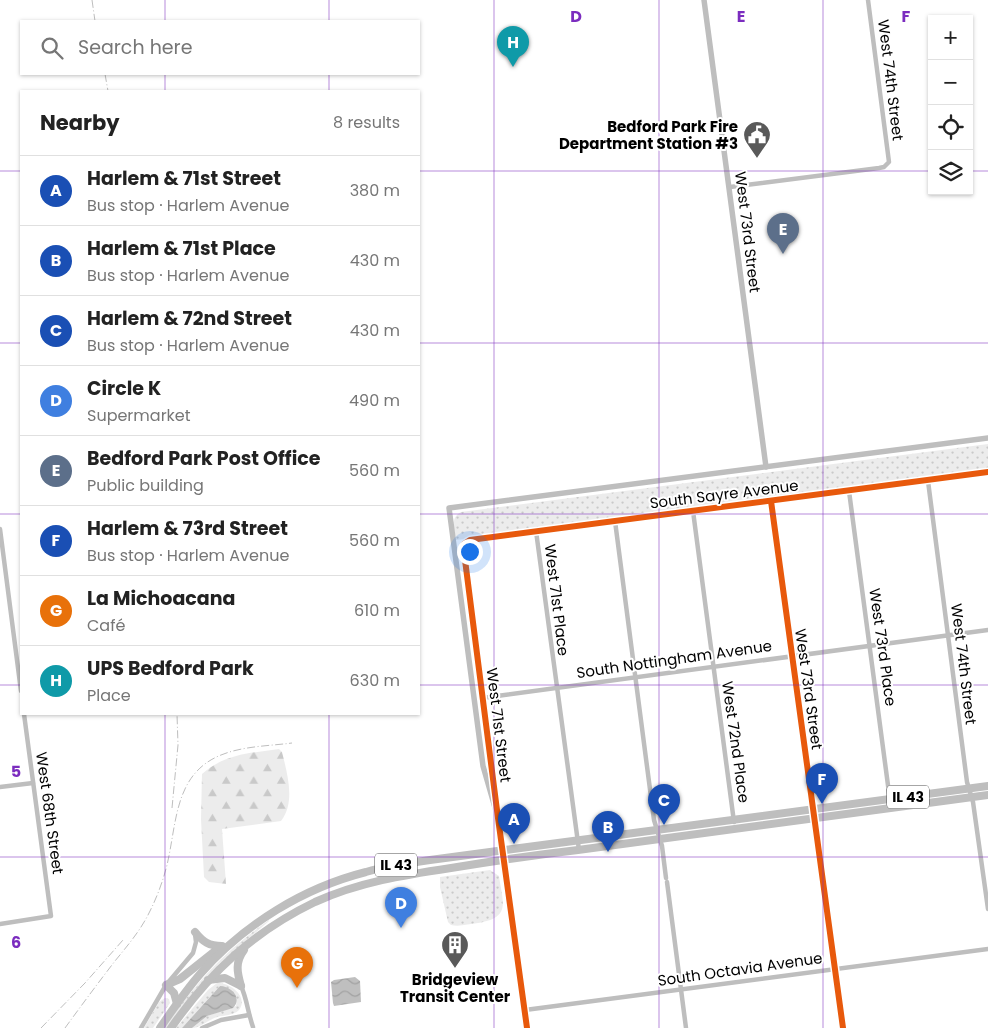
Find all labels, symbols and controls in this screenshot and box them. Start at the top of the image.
text: D [570,5,582,28]
text: E [737,5,745,28]
text: F [902,5,911,28]
map controls [928,15,973,195]
button: + [928,15,973,60]
street label: West 74th Street [873,18,909,142]
search box [20,20,420,75]
pin: H [497,26,529,67]
icon: search [38,34,66,62]
text: Search here [78,34,192,61]
button: − [928,60,973,105]
button: locate [928,105,973,150]
text: Nearby [40,108,120,137]
text: 8 results [333,111,400,134]
place label: Bedford Park Fire Department Station #3 [559,116,738,154]
public building icon: Bedford Park Fire Department Station #3 [742,120,772,159]
button: layers [928,150,973,195]
text: Harlem & 71st Street [87,165,281,192]
street label: West 73rd Street [730,170,766,294]
text: A [50,179,62,202]
text: 380 m [350,179,400,202]
text: Bus stop · Harlem Avenue [87,194,289,217]
pin: E [767,213,799,254]
text: Harlem & 71st Place [87,235,276,262]
text: B [51,249,61,272]
text: 430 m [350,249,400,272]
text: Bus stop · Harlem Avenue [87,264,289,287]
text: Harlem & 72nd Street [87,305,292,332]
text: C [50,319,62,342]
text: 430 m [350,319,400,342]
text: Bus stop · Harlem Avenue [87,334,289,357]
text: Circle K [87,375,161,402]
text: D [50,389,62,412]
text: 490 m [349,389,400,412]
text: Supermarket [87,404,191,427]
text: Bedford Park Post Office [87,445,321,472]
text: E [52,459,60,482]
text: 560 m [349,459,400,482]
text: Public building [87,474,204,497]
street label: South Sayre Avenue [648,474,800,514]
text: Harlem & 73rd Street [87,515,288,542]
text: F [52,529,60,552]
text: 560 m [349,529,400,552]
your location [457,539,483,565]
street label: West 71st Place [540,543,574,657]
text: Bus stop · Harlem Avenue [87,544,289,567]
text: La Michoacana [87,585,235,612]
street label: West 73rd Place [864,587,902,707]
text: G [50,599,62,622]
text: 610 m [354,599,400,622]
street label: West 74th Street [946,602,982,726]
text: Café [87,614,125,637]
street label: West 73rd Street [790,627,828,751]
street label: South Nottingham Avenue [575,635,773,683]
text: UPS Bedford Park [87,655,254,682]
street label: West 71st Street [482,666,516,784]
text: H [50,669,62,692]
text: 630 m [350,669,400,692]
street label: West 72nd Place [717,680,755,804]
text: Place [87,684,131,707]
street label: West 68th Street [31,751,69,875]
text: 5 [11,760,21,783]
pin: F [806,763,838,804]
pin: C [648,784,680,825]
road number: IL 43 [887,786,929,809]
pin: A [498,803,530,844]
pin: B [592,811,624,852]
road number: IL 43 [375,854,417,876]
pin: D [385,887,417,928]
building icon: Bridgeview Transit Center [440,930,470,969]
text: 6 [11,931,21,954]
pin: G [281,947,313,988]
street label: South Octavia Avenue [656,947,824,991]
place label: Bridgeview Transit Center [400,969,511,1007]

